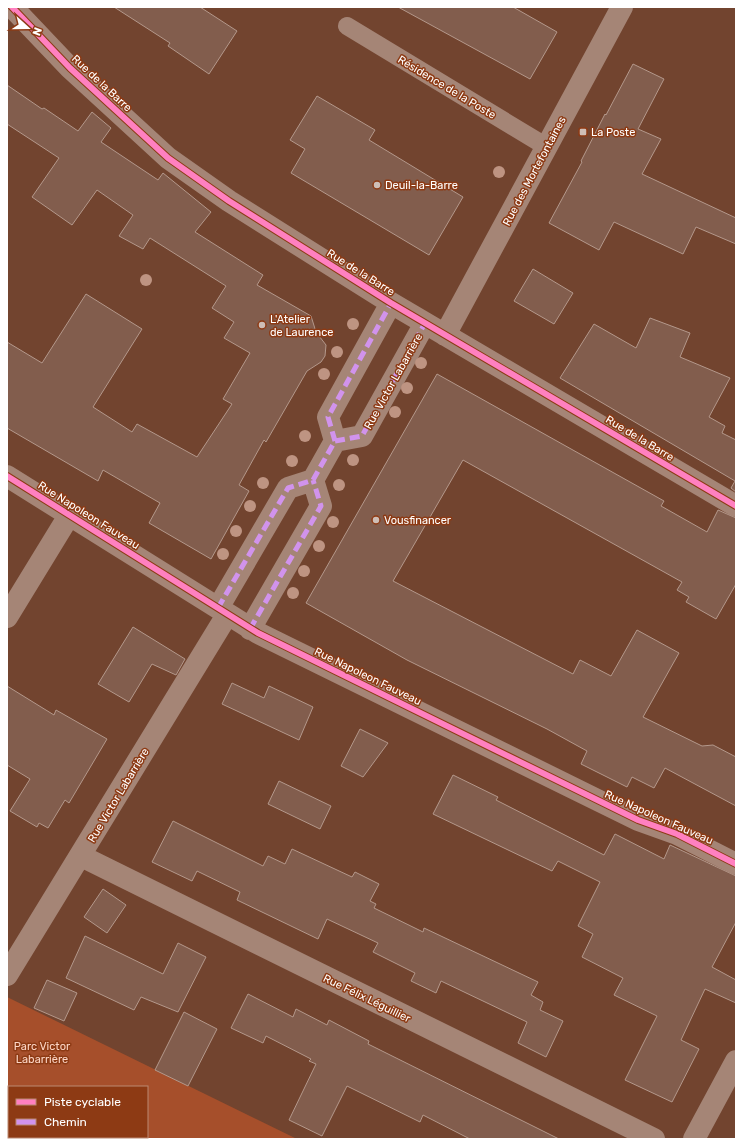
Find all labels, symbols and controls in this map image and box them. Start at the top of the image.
north arrow [8,8,48,48]
text: N [29,25,44,38]
street label: Rue de la Barre [69,52,134,114]
street label: Résidence de la Poste [395,53,498,122]
street label: Rue des Mortefontaines [500,114,569,228]
place label: La Poste [591,126,635,139]
marker: La Poste [578,127,588,137]
place label: Deuil-la-Barre [385,179,458,192]
marker: Deuil-la-Barre [372,180,382,190]
street label: Rue de la Barre [324,246,397,298]
place label: L'Atelier de Laurence [270,313,333,339]
marker: L'Atelier de Laurence [257,320,267,330]
street label: Rue Victor Labarrière [362,331,425,432]
street label: Rue de la Barre [603,413,676,464]
street label: Rue Napoleon Fauveau [36,479,142,552]
place label: Vousfinancer [384,514,452,527]
marker: Vousfinancer [371,515,381,525]
street label: Rue Napoleon Fauveau [312,645,423,708]
street label: Rue Victor Labarrière [85,746,152,845]
street label: Rue Napoleon Fauveau [603,788,715,847]
street label: Rue Félix Léguillier [321,972,413,1026]
park label: Parc Victor Labarrière [14,1040,71,1066]
legend [8,1086,148,1138]
text: Piste cyclable [44,1095,121,1109]
text: Chemin [44,1115,87,1129]

